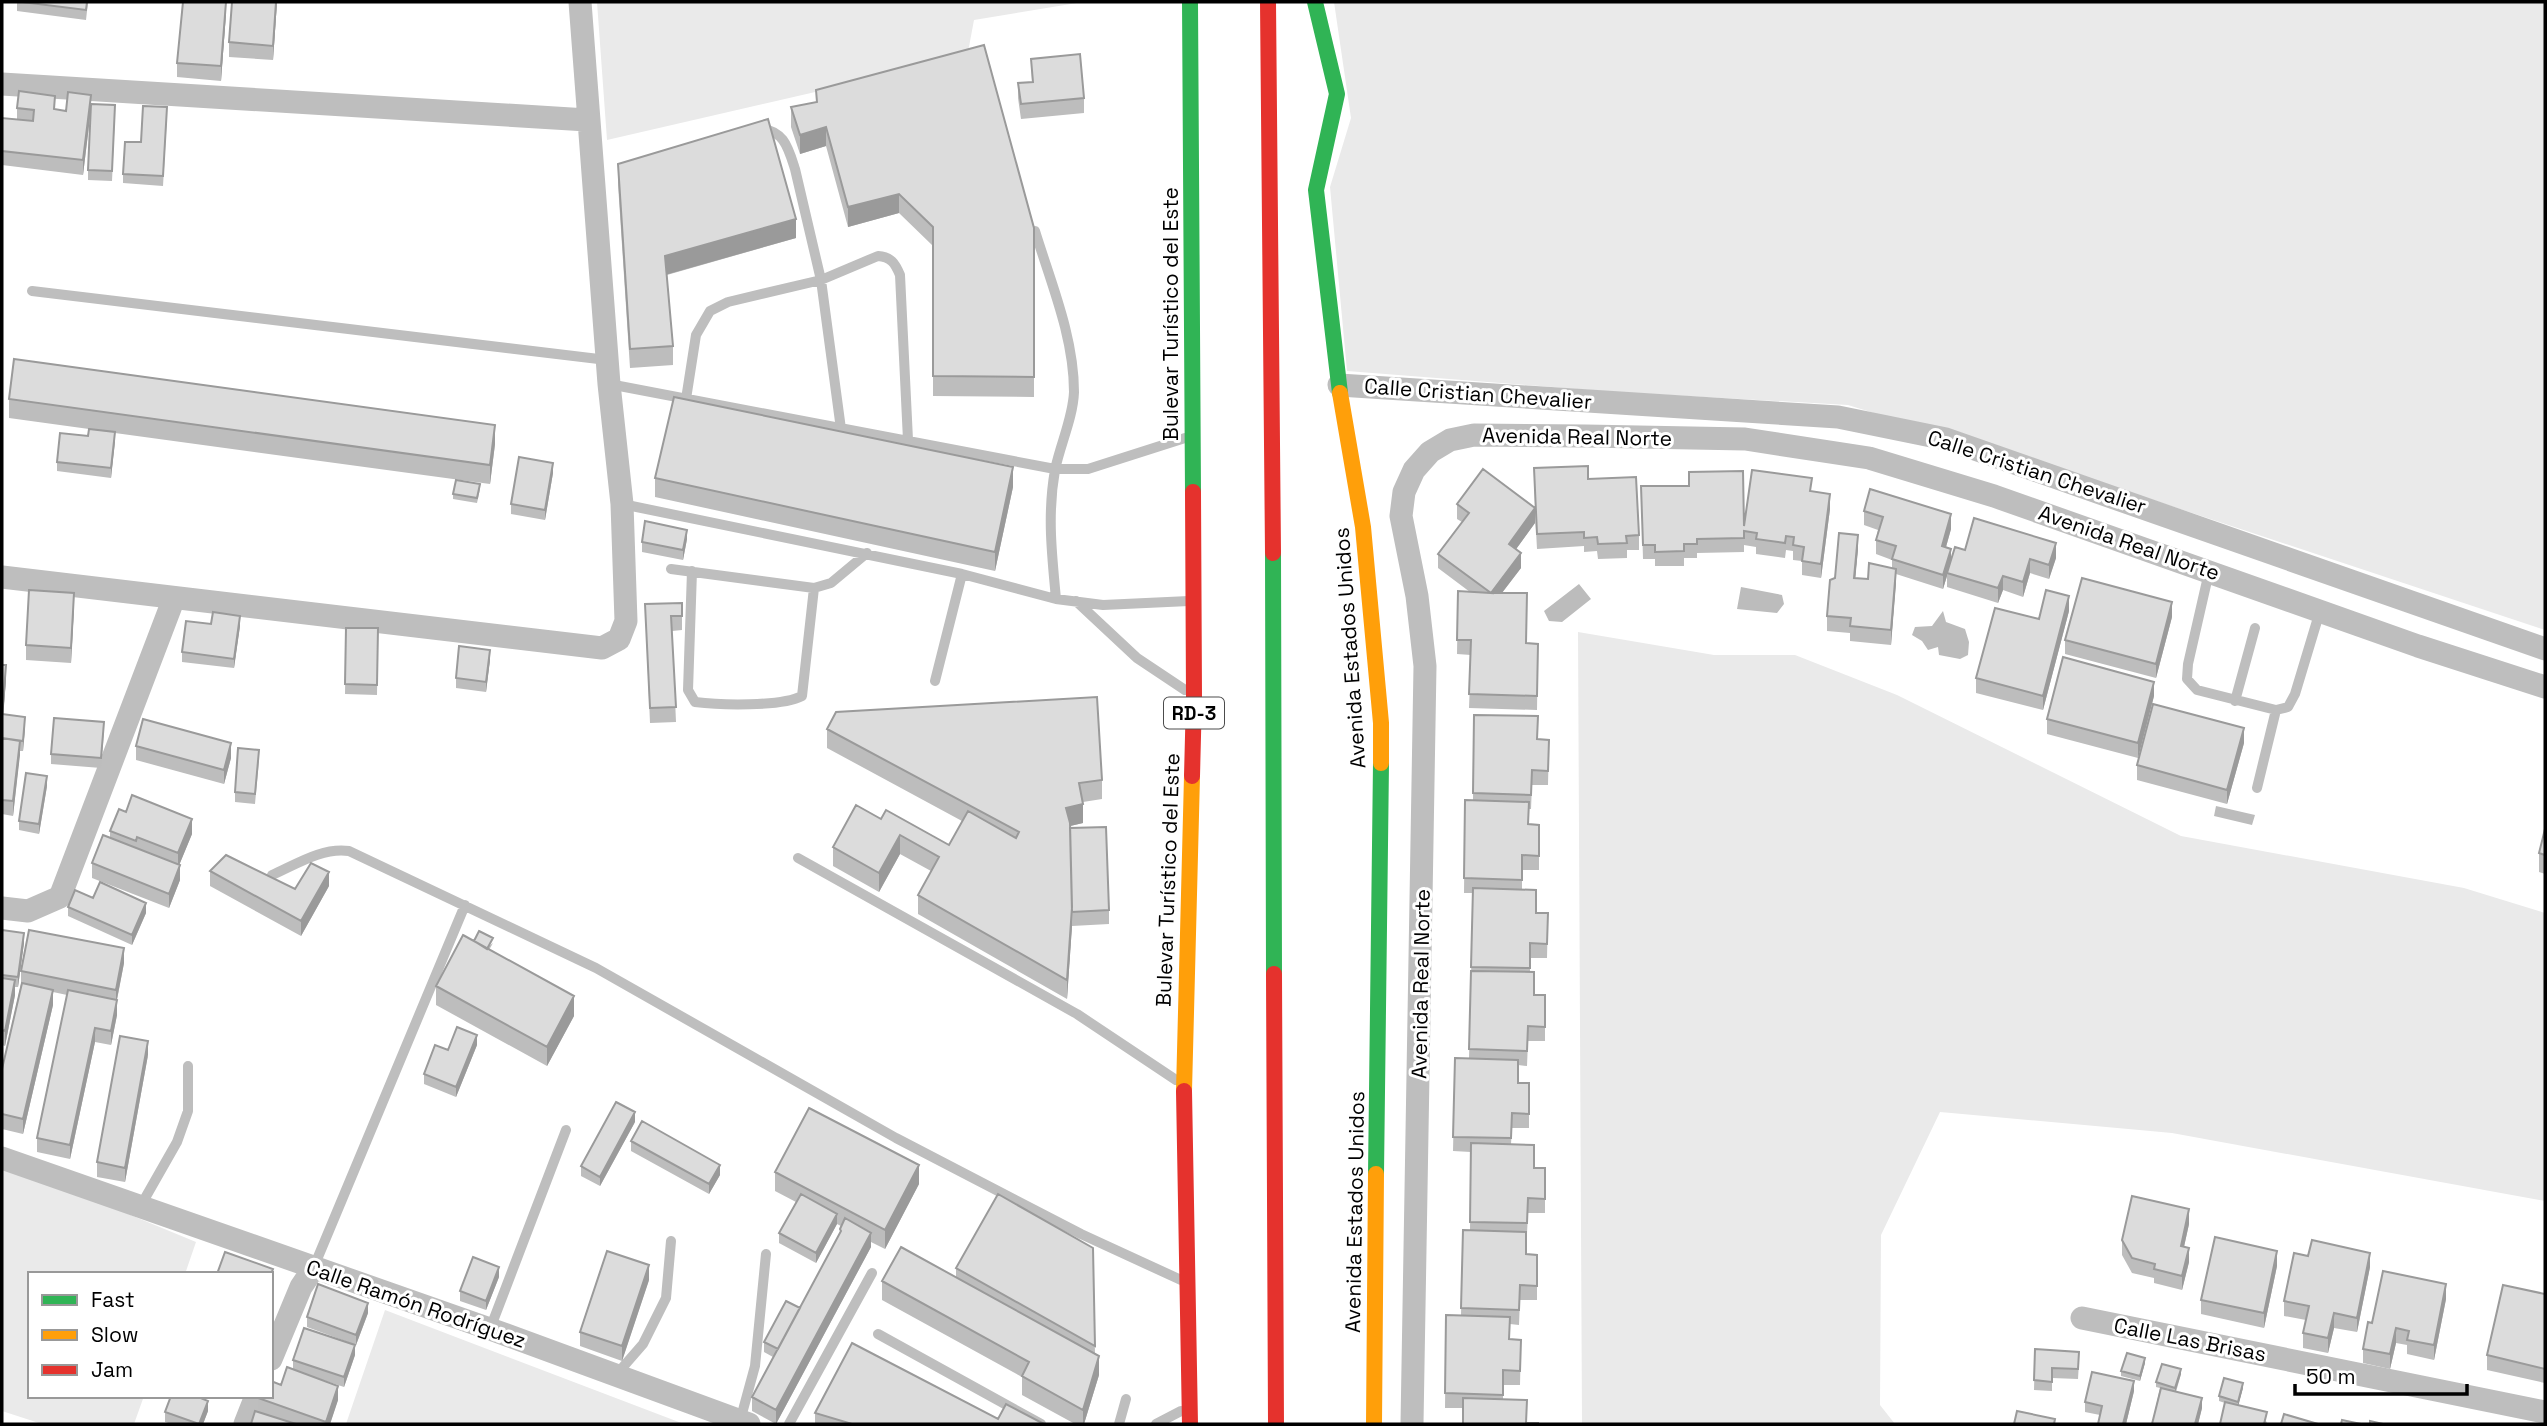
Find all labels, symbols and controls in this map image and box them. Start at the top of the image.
street label: Bulevar Turístico del Este [1157,187,1184,441]
street label: Calle Cristian Chevalier [1363,372,1593,415]
street label: Avenida Real Norte [1482,421,1672,452]
street label: Calle Cristian Chevalier [1924,423,2150,520]
street label: Avenida Real Norte [2035,499,2223,586]
street label: Avenida Estados Unidos [1328,526,1371,770]
road number: RD-3 [1164,698,1224,728]
street label: Bulevar Turístico del Este [1150,753,1185,1007]
street label: Avenida Real Norte [1405,889,1436,1079]
street label: Avenida Estados Unidos [1339,1091,1370,1333]
street label: Calle Ramón Rodríguez [303,1253,530,1354]
legend [28,1272,273,1398]
text: Fast [91,1286,135,1313]
street label: Calle Las Brisas [2112,1312,2269,1368]
text: Slow [91,1321,139,1348]
scale bar [2295,1352,2466,1396]
text: Jam [91,1356,133,1383]
text: 50 m [2306,1363,2356,1390]

